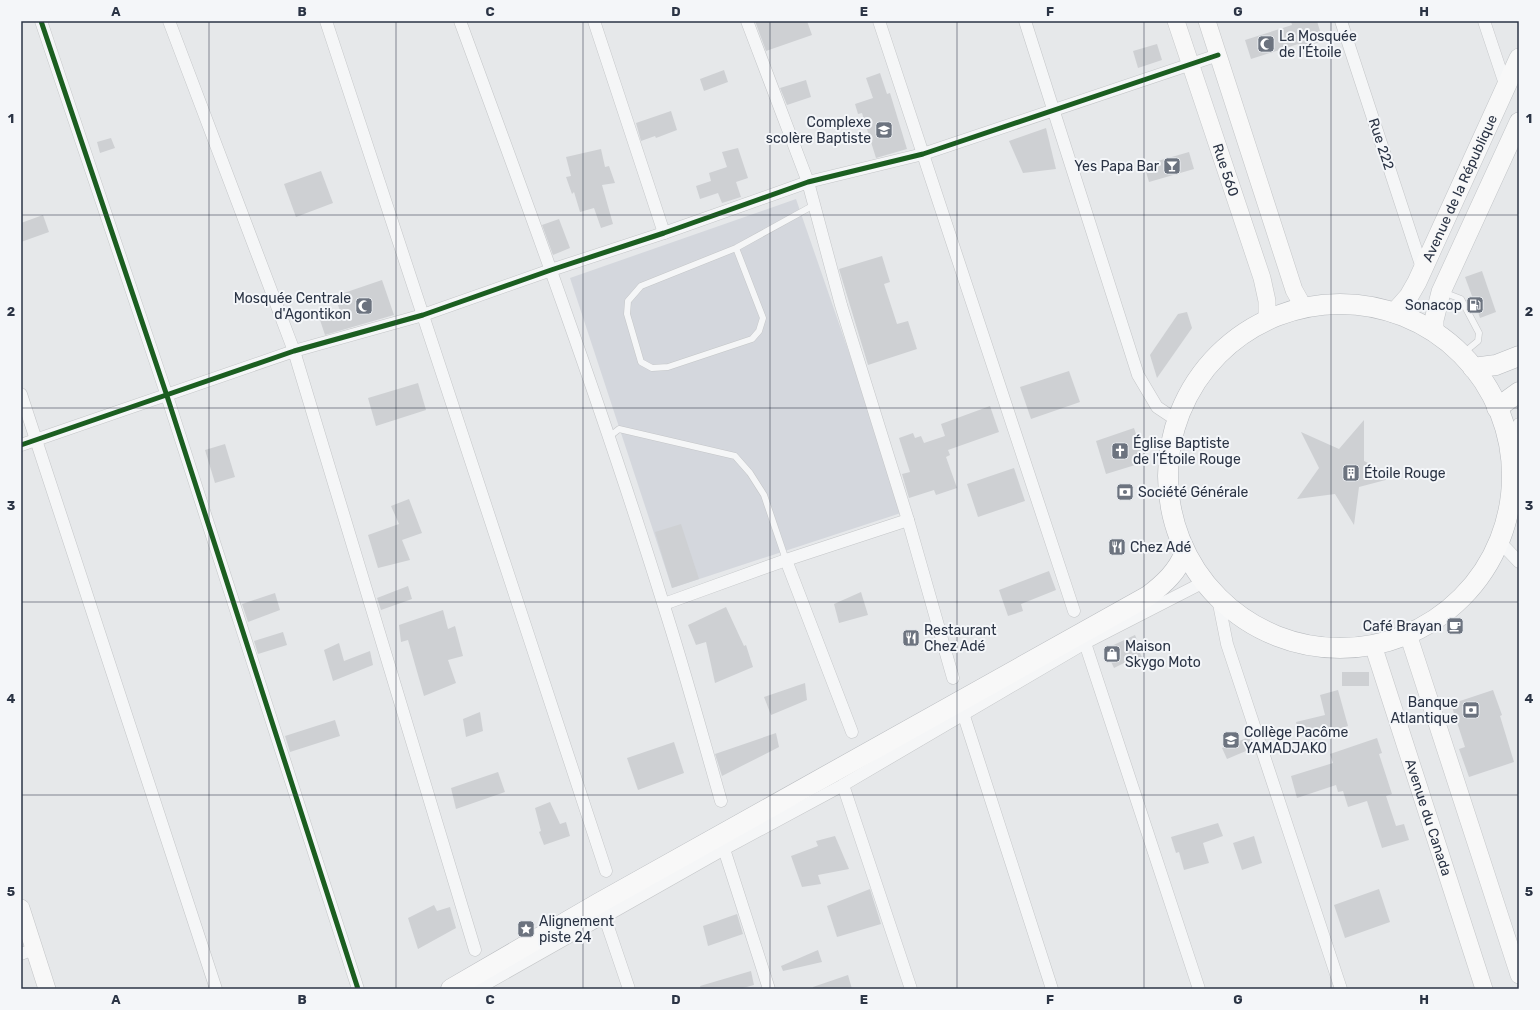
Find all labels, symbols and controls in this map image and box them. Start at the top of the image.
text: A [111,4,121,19]
text: B [297,4,307,19]
text: C [485,4,495,19]
text: D [671,4,681,19]
text: E [860,4,868,19]
text: F [1046,4,1054,19]
text: G [1233,4,1243,19]
text: H [1419,4,1429,19]
place label: La Mosquée de l'Étoile [1279,28,1357,61]
mosque icon: La Mosquée de l'Étoile [1256,34,1276,54]
text: 1 [8,111,14,126]
text: 1 [1526,111,1532,126]
street label: Avenue de la République [1419,112,1501,265]
place label: Complexe scolère Baptiste [766,114,871,147]
street label: Rue 222 [1365,116,1397,172]
school or university icon: Complexe scolère Baptiste [874,120,894,140]
street label: Rue 560 [1209,141,1243,199]
bar icon: Yes Papa Bar [1162,156,1182,176]
place label: Yes Papa Bar [1074,158,1160,175]
place label: Mosquée Centrale d'Agontikon [234,290,351,323]
fuel station icon: Sonacop [1465,295,1485,315]
mosque icon: Mosquée Centrale d'Agontikon [354,296,374,316]
place label: Sonacop [1405,297,1462,314]
text: 2 [7,304,15,319]
text: 2 [1525,304,1533,319]
place label: Église Baptiste de l'Étoile Rouge [1133,434,1241,468]
church icon: Église Baptiste de l'Étoile Rouge [1110,441,1130,461]
building icon: Étoile Rouge [1341,463,1361,483]
place label: Étoile Rouge [1364,464,1446,482]
bank icon: Société Générale [1115,482,1135,502]
place label: Société Générale [1138,484,1248,501]
text: 3 [7,498,16,513]
text: 3 [1525,498,1534,513]
restaurant icon: Chez Adé [1107,537,1127,557]
place label: Chez Adé [1130,539,1191,556]
cafe icon: Café Brayan [1445,616,1465,636]
place label: Café Brayan [1363,618,1442,635]
place label: Restaurant Chez Adé [924,622,997,655]
restaurant icon: Restaurant Chez Adé [901,628,921,648]
place label: Maison Skygo Moto [1125,638,1201,671]
shop icon: Maison Skygo Moto [1102,644,1122,664]
text: 4 [7,691,16,706]
text: 4 [1525,691,1534,706]
place label: Banque Atlantique [1391,694,1458,727]
bank icon: Banque Atlantique [1461,700,1481,720]
place label: Collège Pacôme YAMADJAKO [1244,724,1348,757]
school or university icon: Collège Pacôme YAMADJAKO [1221,730,1241,750]
street label: Avenue du Canada [1402,757,1455,878]
text: 5 [7,884,15,899]
text: 5 [1525,884,1533,899]
place label: Alignement piste 24 [539,913,615,946]
place icon: Alignement piste 24 [516,919,536,939]
text: A [111,992,121,1007]
text: B [297,992,307,1007]
text: C [485,992,495,1007]
text: D [671,992,681,1007]
text: E [860,992,868,1007]
text: F [1046,992,1054,1007]
text: G [1233,992,1243,1007]
text: H [1419,992,1429,1007]

